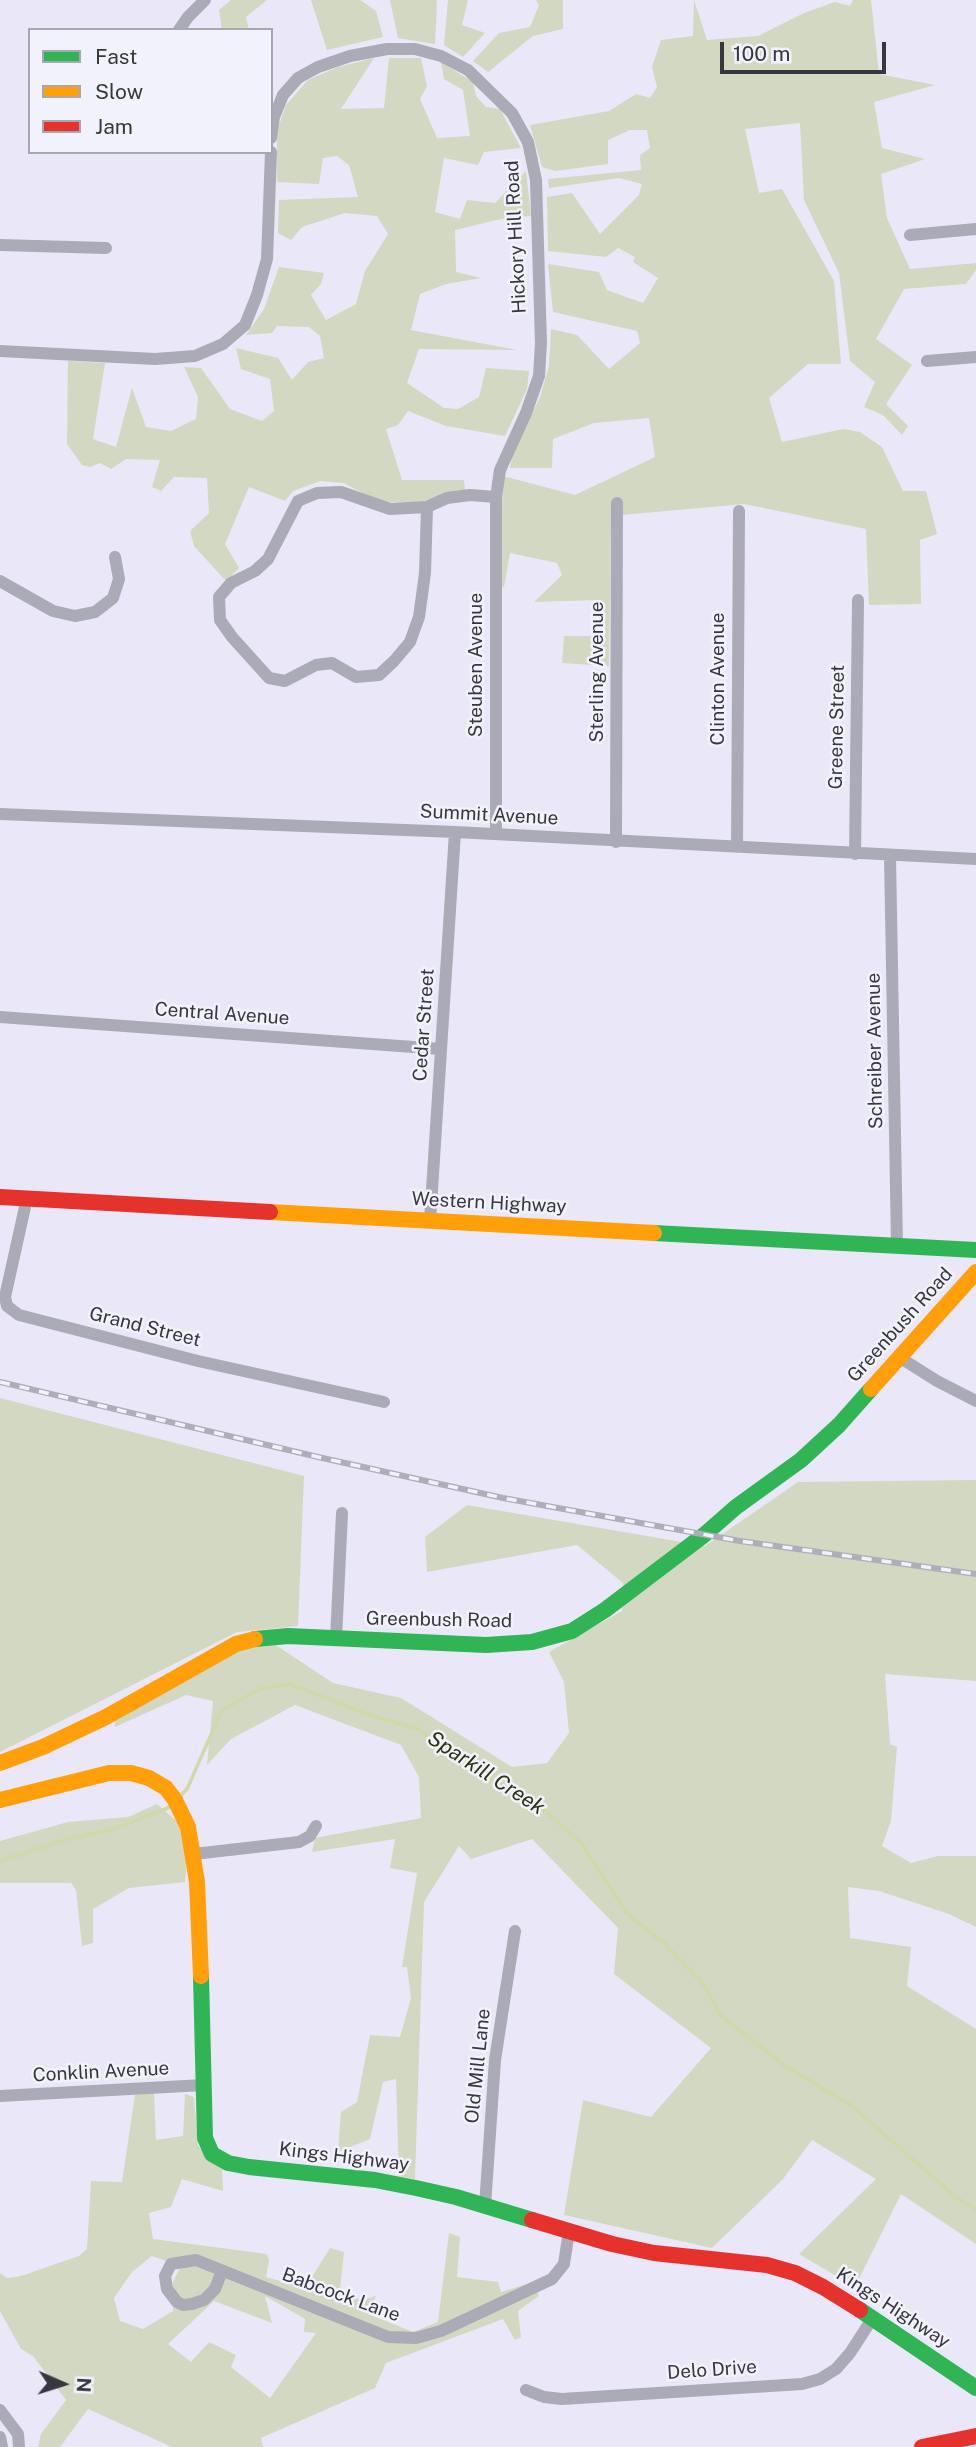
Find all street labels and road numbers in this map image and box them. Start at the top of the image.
street label: Hickory Hill Road [501,160,531,314]
street label: Steuben Avenue [465,593,487,737]
street label: Sterling Avenue [586,602,608,742]
street label: Clinton Avenue [707,613,729,745]
street label: Greene Street [825,665,849,789]
street label: Summit Avenue [419,800,559,830]
street label: Cedar Street [409,968,439,1082]
street label: Schreiber Avenue [862,973,888,1129]
street label: Central Avenue [154,998,290,1030]
street label: Western Highway [411,1188,567,1218]
street label: Greenbush Road [843,1263,957,1387]
street label: Grand Street [87,1302,203,1352]
street label: Greenbush Road [366,1607,512,1633]
street label: Old Mill Lane [461,2007,495,2125]
street label: Conklin Avenue [32,2057,170,2087]
street label: Kings Highway [278,2138,410,2176]
street label: Babcock Lane [279,2263,403,2327]
street label: Kings Highway [832,2263,954,2353]
street label: Delo Drive [666,2355,758,2385]

